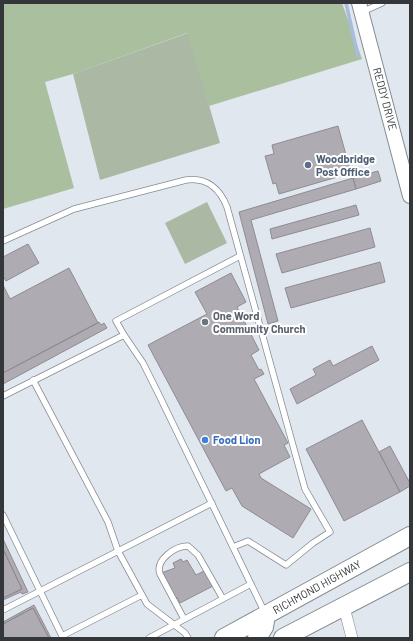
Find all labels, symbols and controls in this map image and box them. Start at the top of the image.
street label: REDDY DRIVE [371,66,400,132]
place label: Woodbridge Post Office [316,152,375,178]
marker: Woodbridge Post Office [303,160,313,170]
place label: One Word Community Church [213,309,306,335]
marker: One Word Community Church [200,317,210,327]
place label: Food Lion [213,433,260,446]
marker: Food Lion [200,435,210,445]
street label: RICHMOND HIGHWAY [270,557,363,616]

